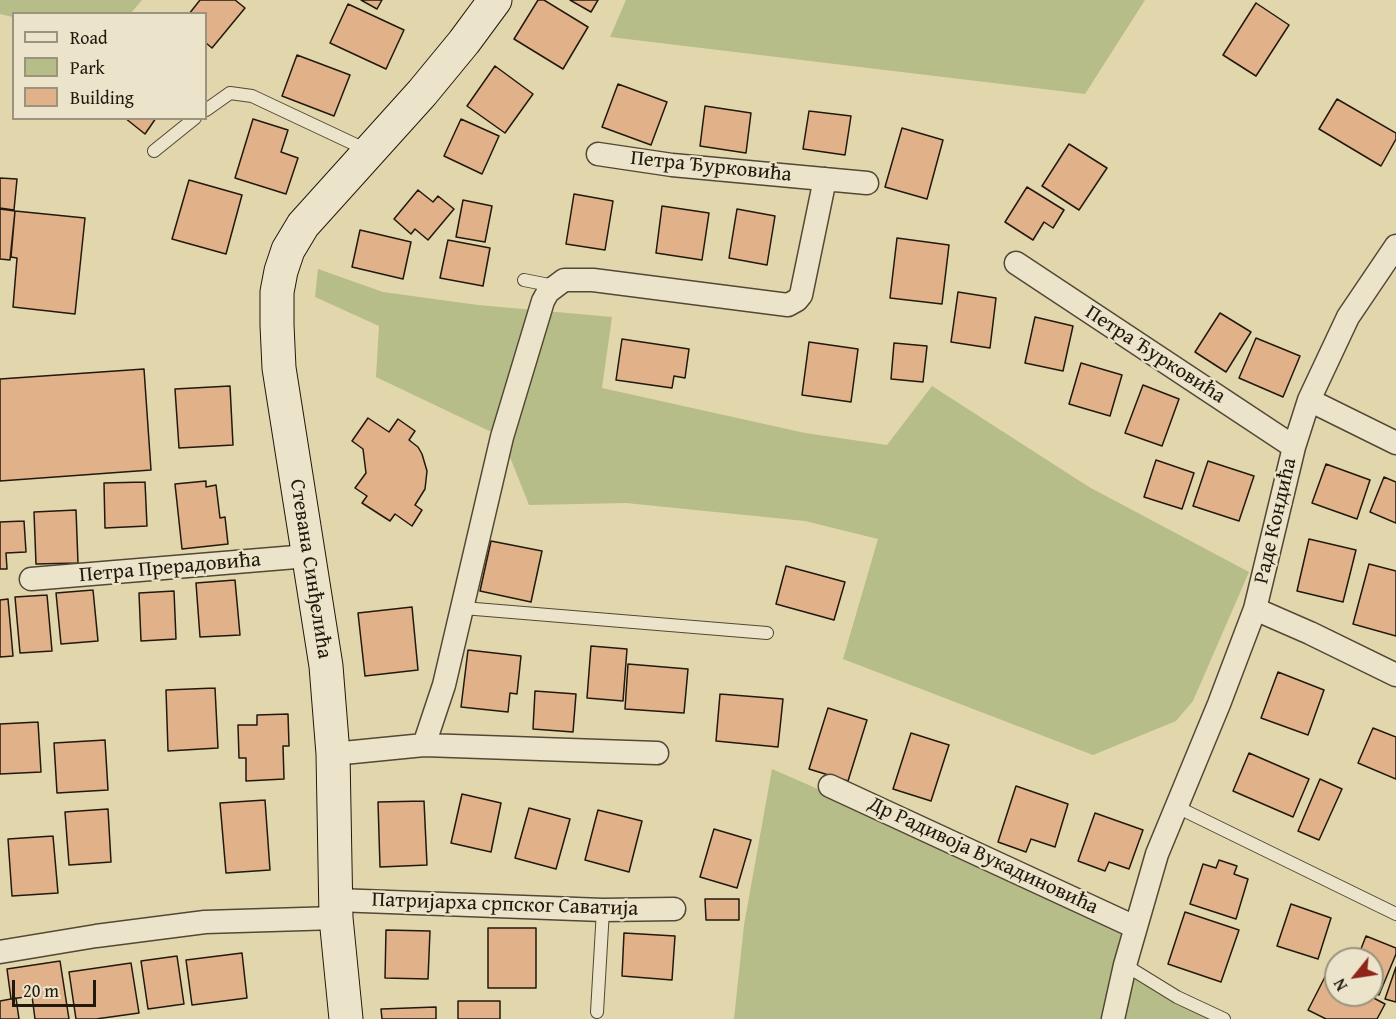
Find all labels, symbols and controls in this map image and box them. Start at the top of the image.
legend [12,12,207,120]
text: Road [70,24,108,51]
text: Park [70,54,105,81]
text: Building [70,84,134,111]
street label: Петра Ђурковића [629,146,793,188]
street label: Петра Ђурковића [1080,300,1230,410]
street label: Раде Кондића [1249,455,1303,587]
street label: Стевана Синђелића [283,477,337,661]
street label: Петра Прерадовића [78,548,262,588]
street label: Др Радивоја Вукадиновића [864,792,1102,920]
street label: Патријарха српског Саватија [371,888,639,922]
north arrow [1324,947,1384,1007]
scale bar [15,968,99,1006]
text: N [1327,974,1353,996]
text: 20 m [23,977,59,1004]

